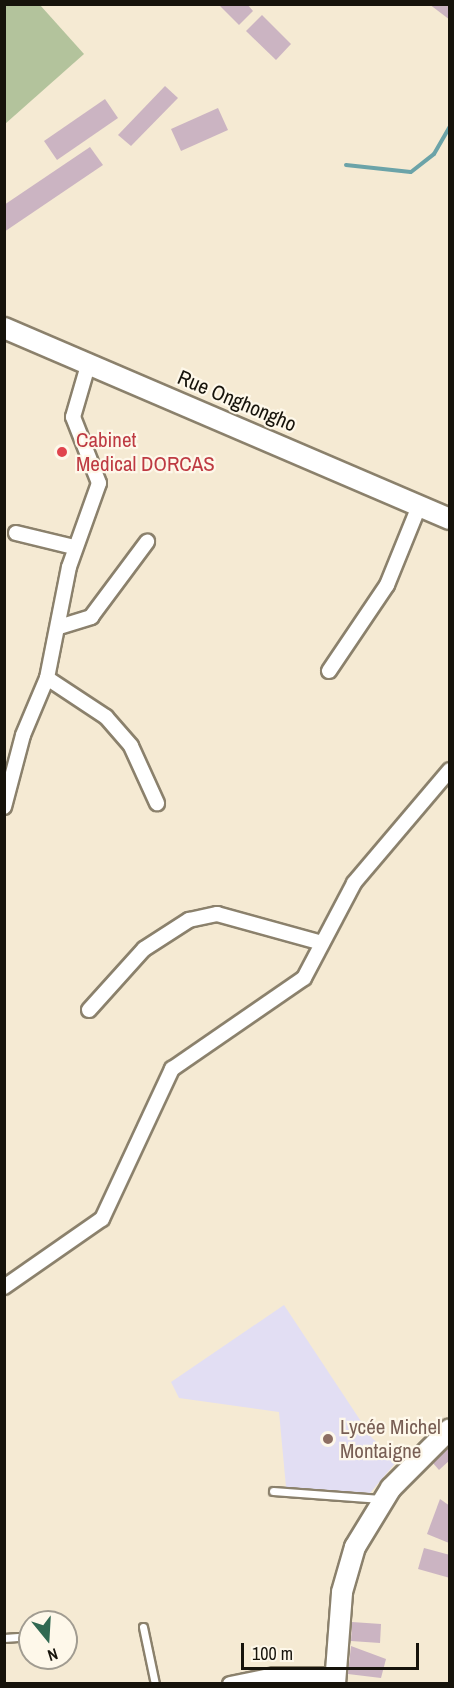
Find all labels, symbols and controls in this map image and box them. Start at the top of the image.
street label: Rue Onghongho [174,365,300,437]
place label: Cabinet Medical DORCAS [76,427,215,477]
marker: Cabinet Medical DORCAS [53,443,71,461]
place label: Lycée Michel Montaigne [340,1414,441,1464]
marker: Lycée Michel Montaigne [321,1432,335,1446]
north arrow [18,1610,78,1670]
scale bar [244,1631,422,1669]
text: 100 m [252,1641,293,1666]
text: N [45,1643,61,1667]

